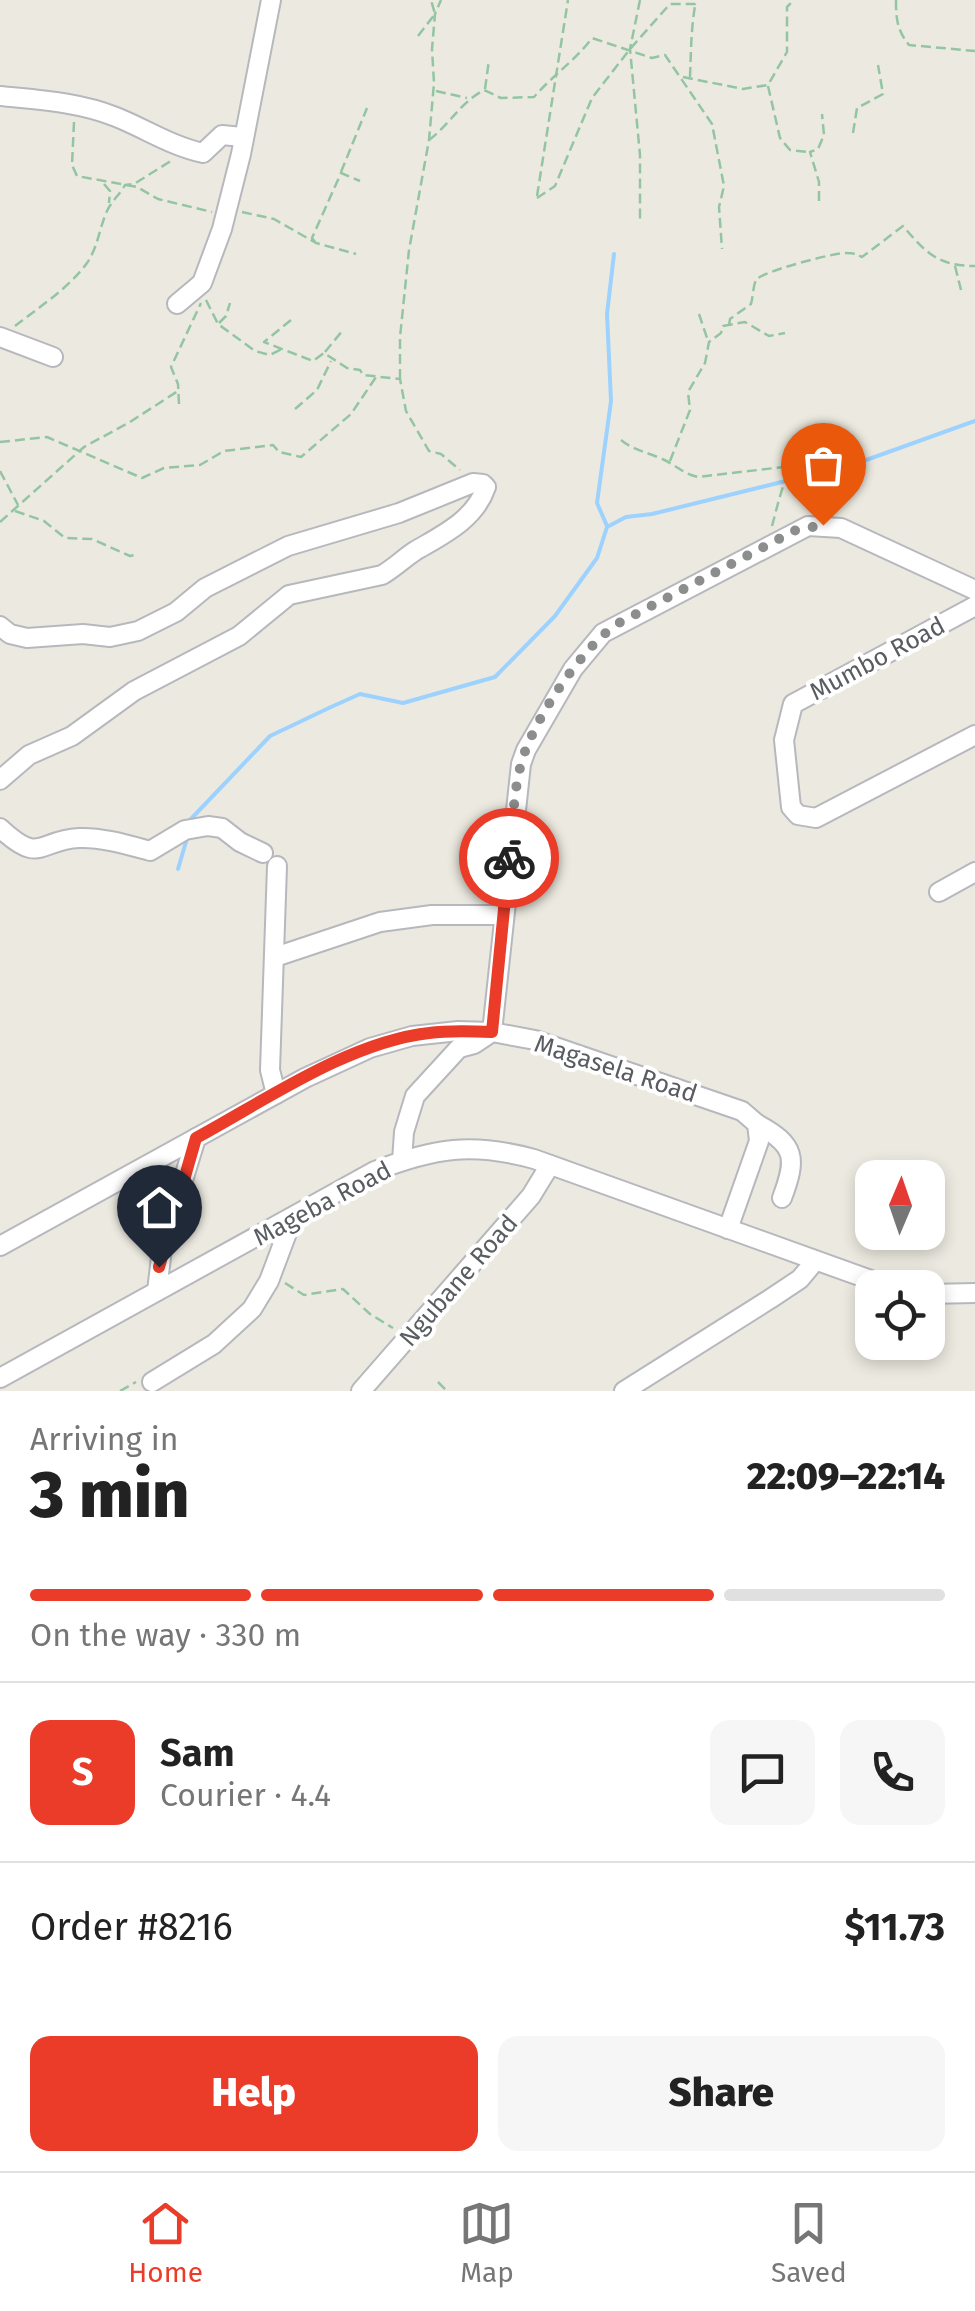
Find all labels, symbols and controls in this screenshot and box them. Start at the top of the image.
pin [781,423,866,526]
icon: bag [796,438,851,493]
street label: Mumbo Road [805,611,950,707]
courier [459,808,559,908]
icon: bike [482,831,537,886]
street label: Magasela Road [531,1029,701,1109]
street label: Mageba Road [249,1155,396,1253]
north arrow [855,1160,945,1250]
map controls [855,1160,945,1360]
pin [117,1165,202,1268]
icon: home [132,1180,187,1235]
street label: Ngubane Road [393,1208,524,1353]
button: locate [855,1270,945,1360]
text: Arriving in [30,1420,178,1458]
text: 22:09–22:14 [747,1453,945,1499]
text: 3 min [30,1456,189,1534]
text: On the way · 330 m [30,1616,301,1654]
button: chat [710,1720,815,1825]
button: phone [840,1720,945,1825]
text: Sam [160,1730,235,1776]
text: S [72,1749,93,1795]
text: Courier · 4.4 [160,1776,331,1814]
text: Order #8216 [30,1904,233,1950]
text: $11.73 [845,1904,945,1950]
button: Help [30,2036,478,2151]
button: Share [498,2036,945,2151]
tab: Home [128,2196,203,2289]
tab: Map [459,2196,514,2289]
tab: Saved [771,2196,847,2289]

